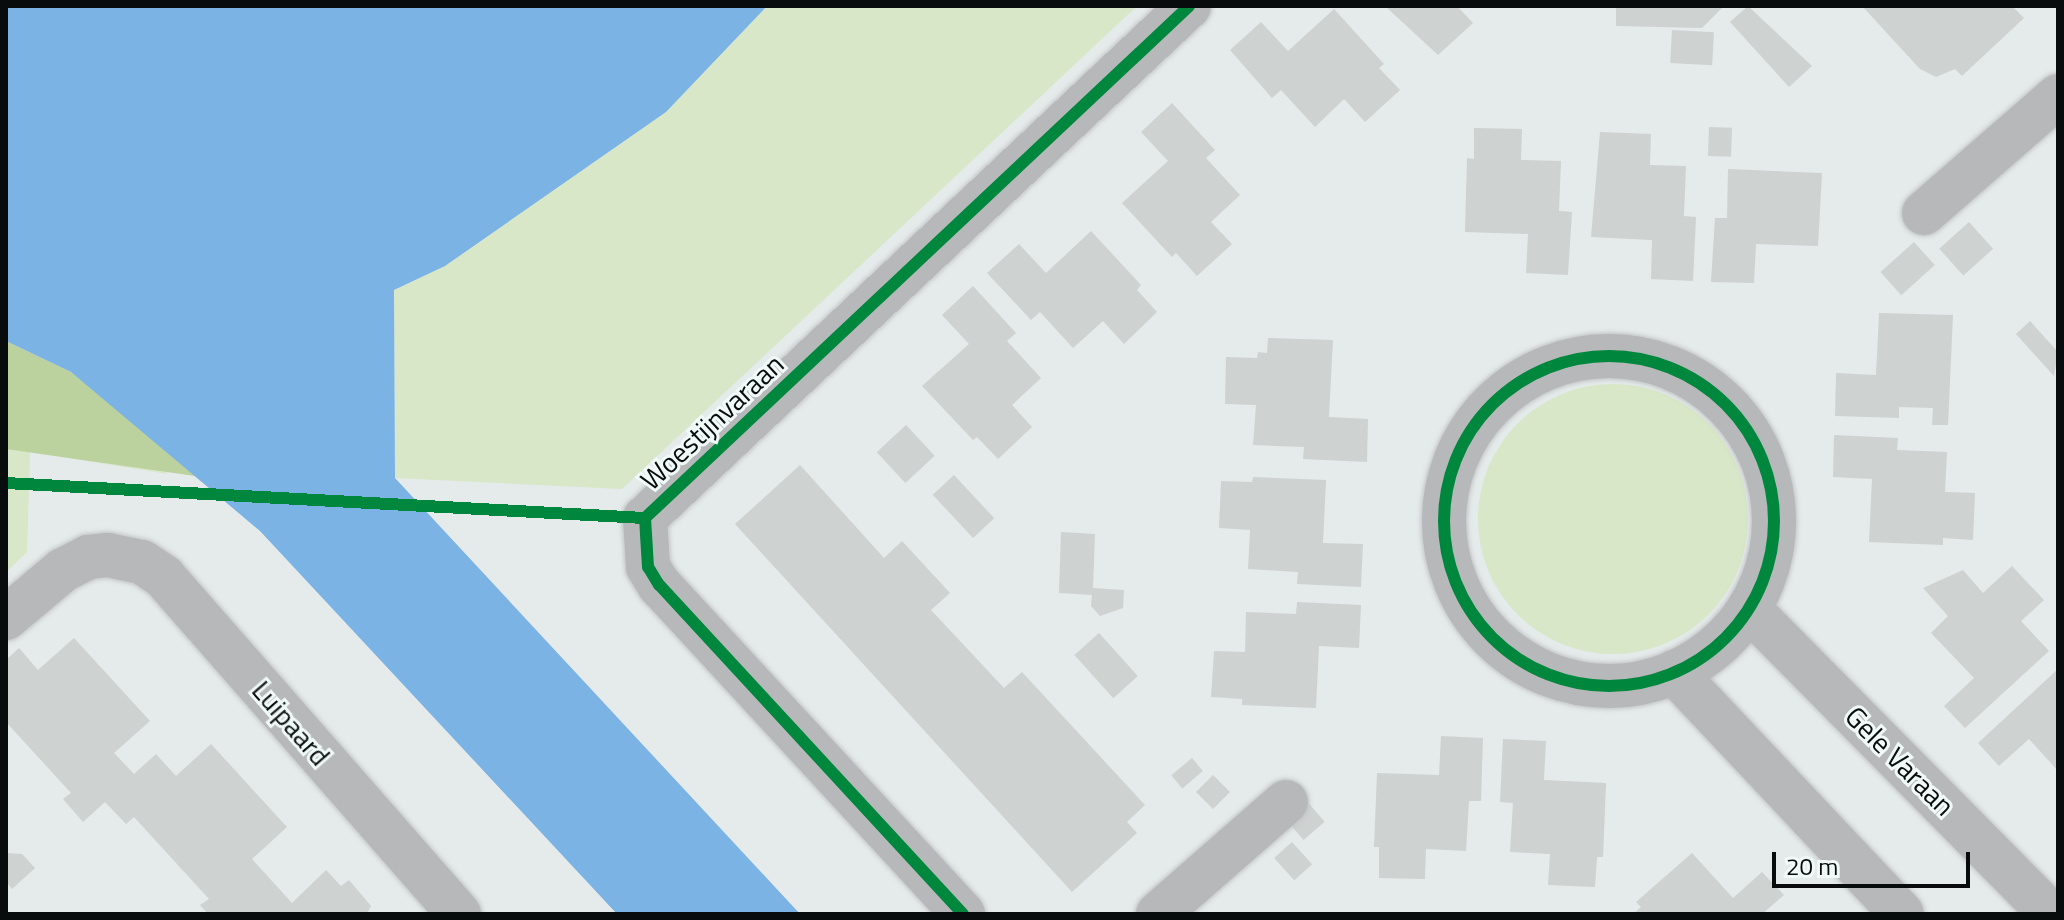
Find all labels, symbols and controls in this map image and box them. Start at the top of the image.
street label: Woestijnvaraan [634,347,790,497]
street label: Luipaard [245,674,337,772]
street label: Gele Varaan [1838,699,1962,823]
scale bar [1776,836,1974,886]
text: 20 m [1786,848,1838,884]

